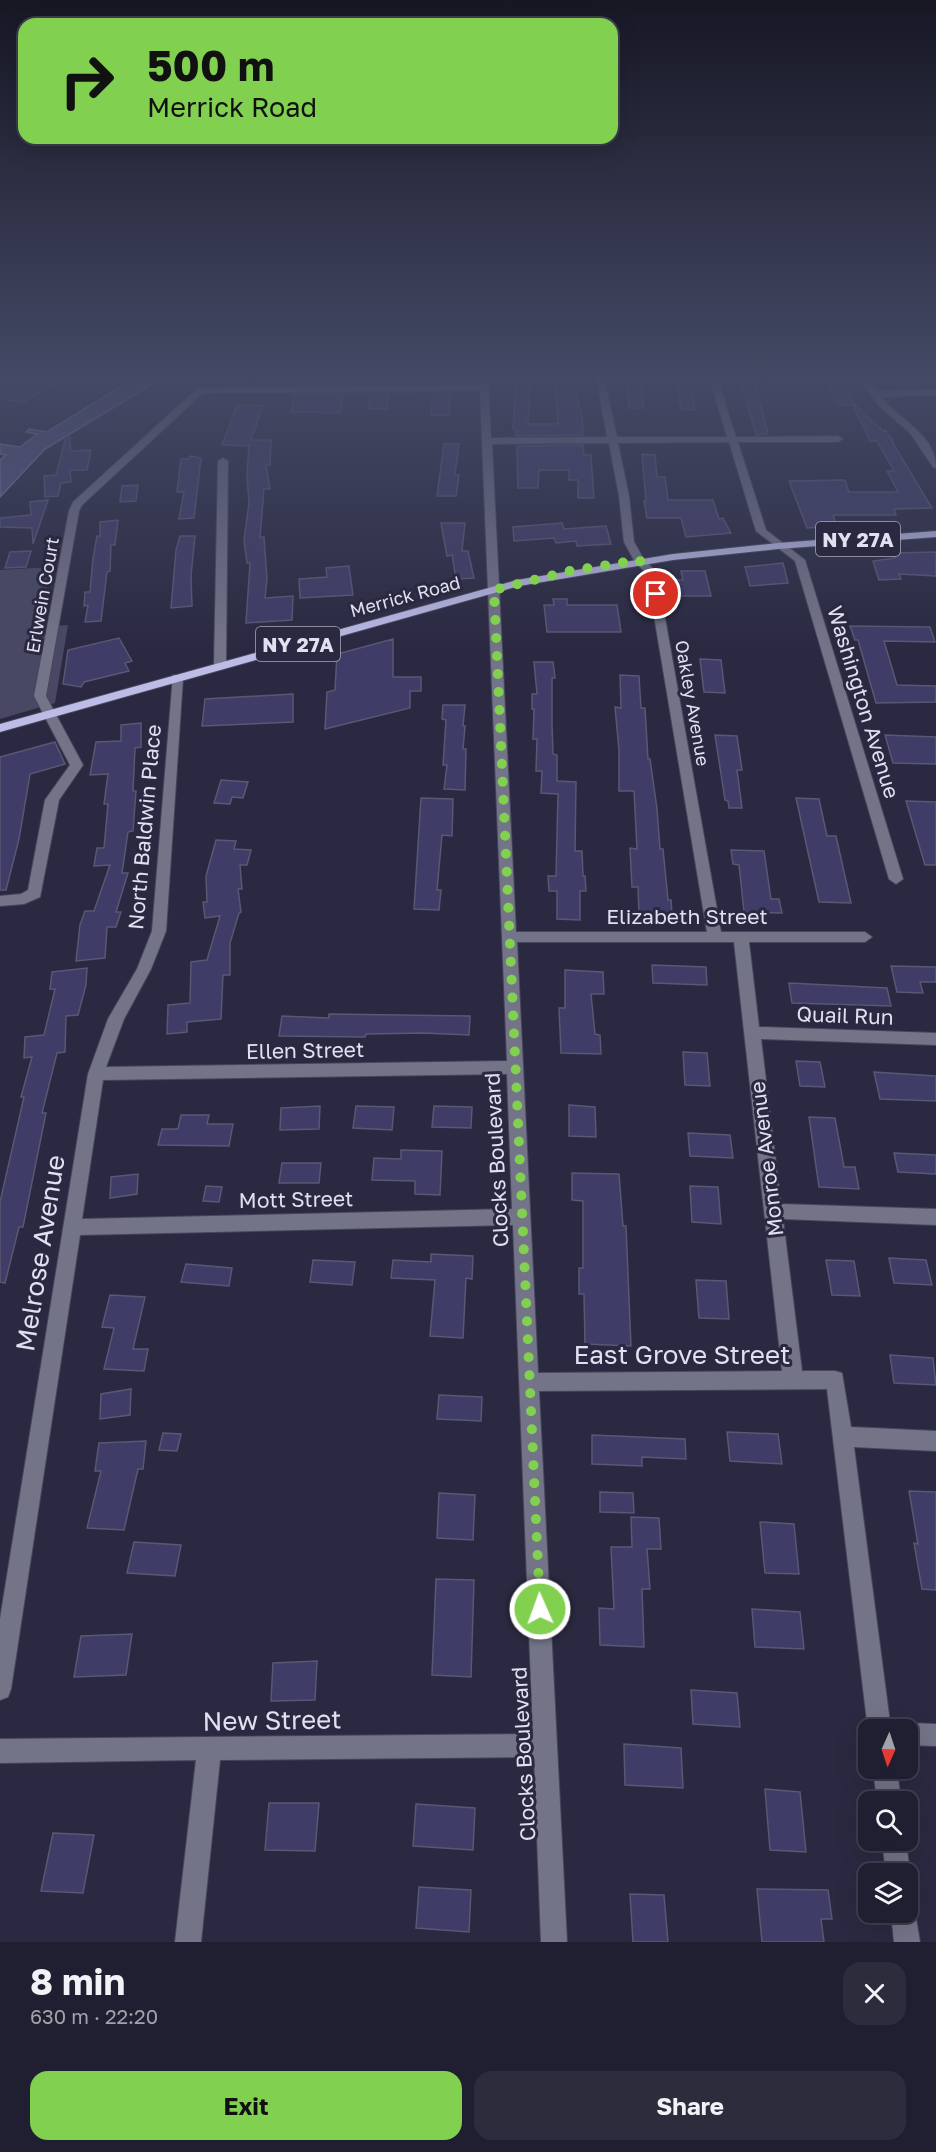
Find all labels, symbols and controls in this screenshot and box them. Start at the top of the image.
text: 500 m [147,40,274,90]
icon: right [48,42,126,120]
text: Merrick Road [147,91,317,123]
road number: NY 27A [816,522,900,556]
street label: Erlwein Court [21,535,63,655]
pin [630,568,681,619]
street label: Merrick Road [347,571,463,621]
icon: arrive [639,577,672,610]
street label: Washington Avenue [822,603,906,801]
road number: NY 27A [256,627,340,661]
street label: Oakley Avenue [671,638,715,768]
street label: North Baldwin Place [122,723,166,931]
street label: Elizabeth Street [606,903,768,929]
street label: Quail Run [796,1000,894,1030]
street label: Ellen Street [246,1036,364,1064]
street label: Clocks Boulevard [478,1072,514,1248]
street label: Monroe Avenue [744,1080,788,1238]
street label: Melrose Avenue [9,1153,71,1353]
street label: Mott Street [238,1185,354,1213]
street label: East Grove Street [574,1339,790,1370]
position arrow [508,1577,572,1641]
street label: Clocks Boulevard [505,1666,541,1842]
street label: New Street [202,1703,342,1737]
north arrow [858,1719,918,1779]
map controls [858,1719,918,1923]
button: search [858,1791,918,1851]
button: layers [858,1863,918,1923]
text: 8 min [30,1960,125,2003]
button: close [843,1962,906,2025]
text: 630 m · 22:20 [30,2004,158,2028]
button: Exit [30,2071,462,2140]
button: Share [474,2071,906,2140]

